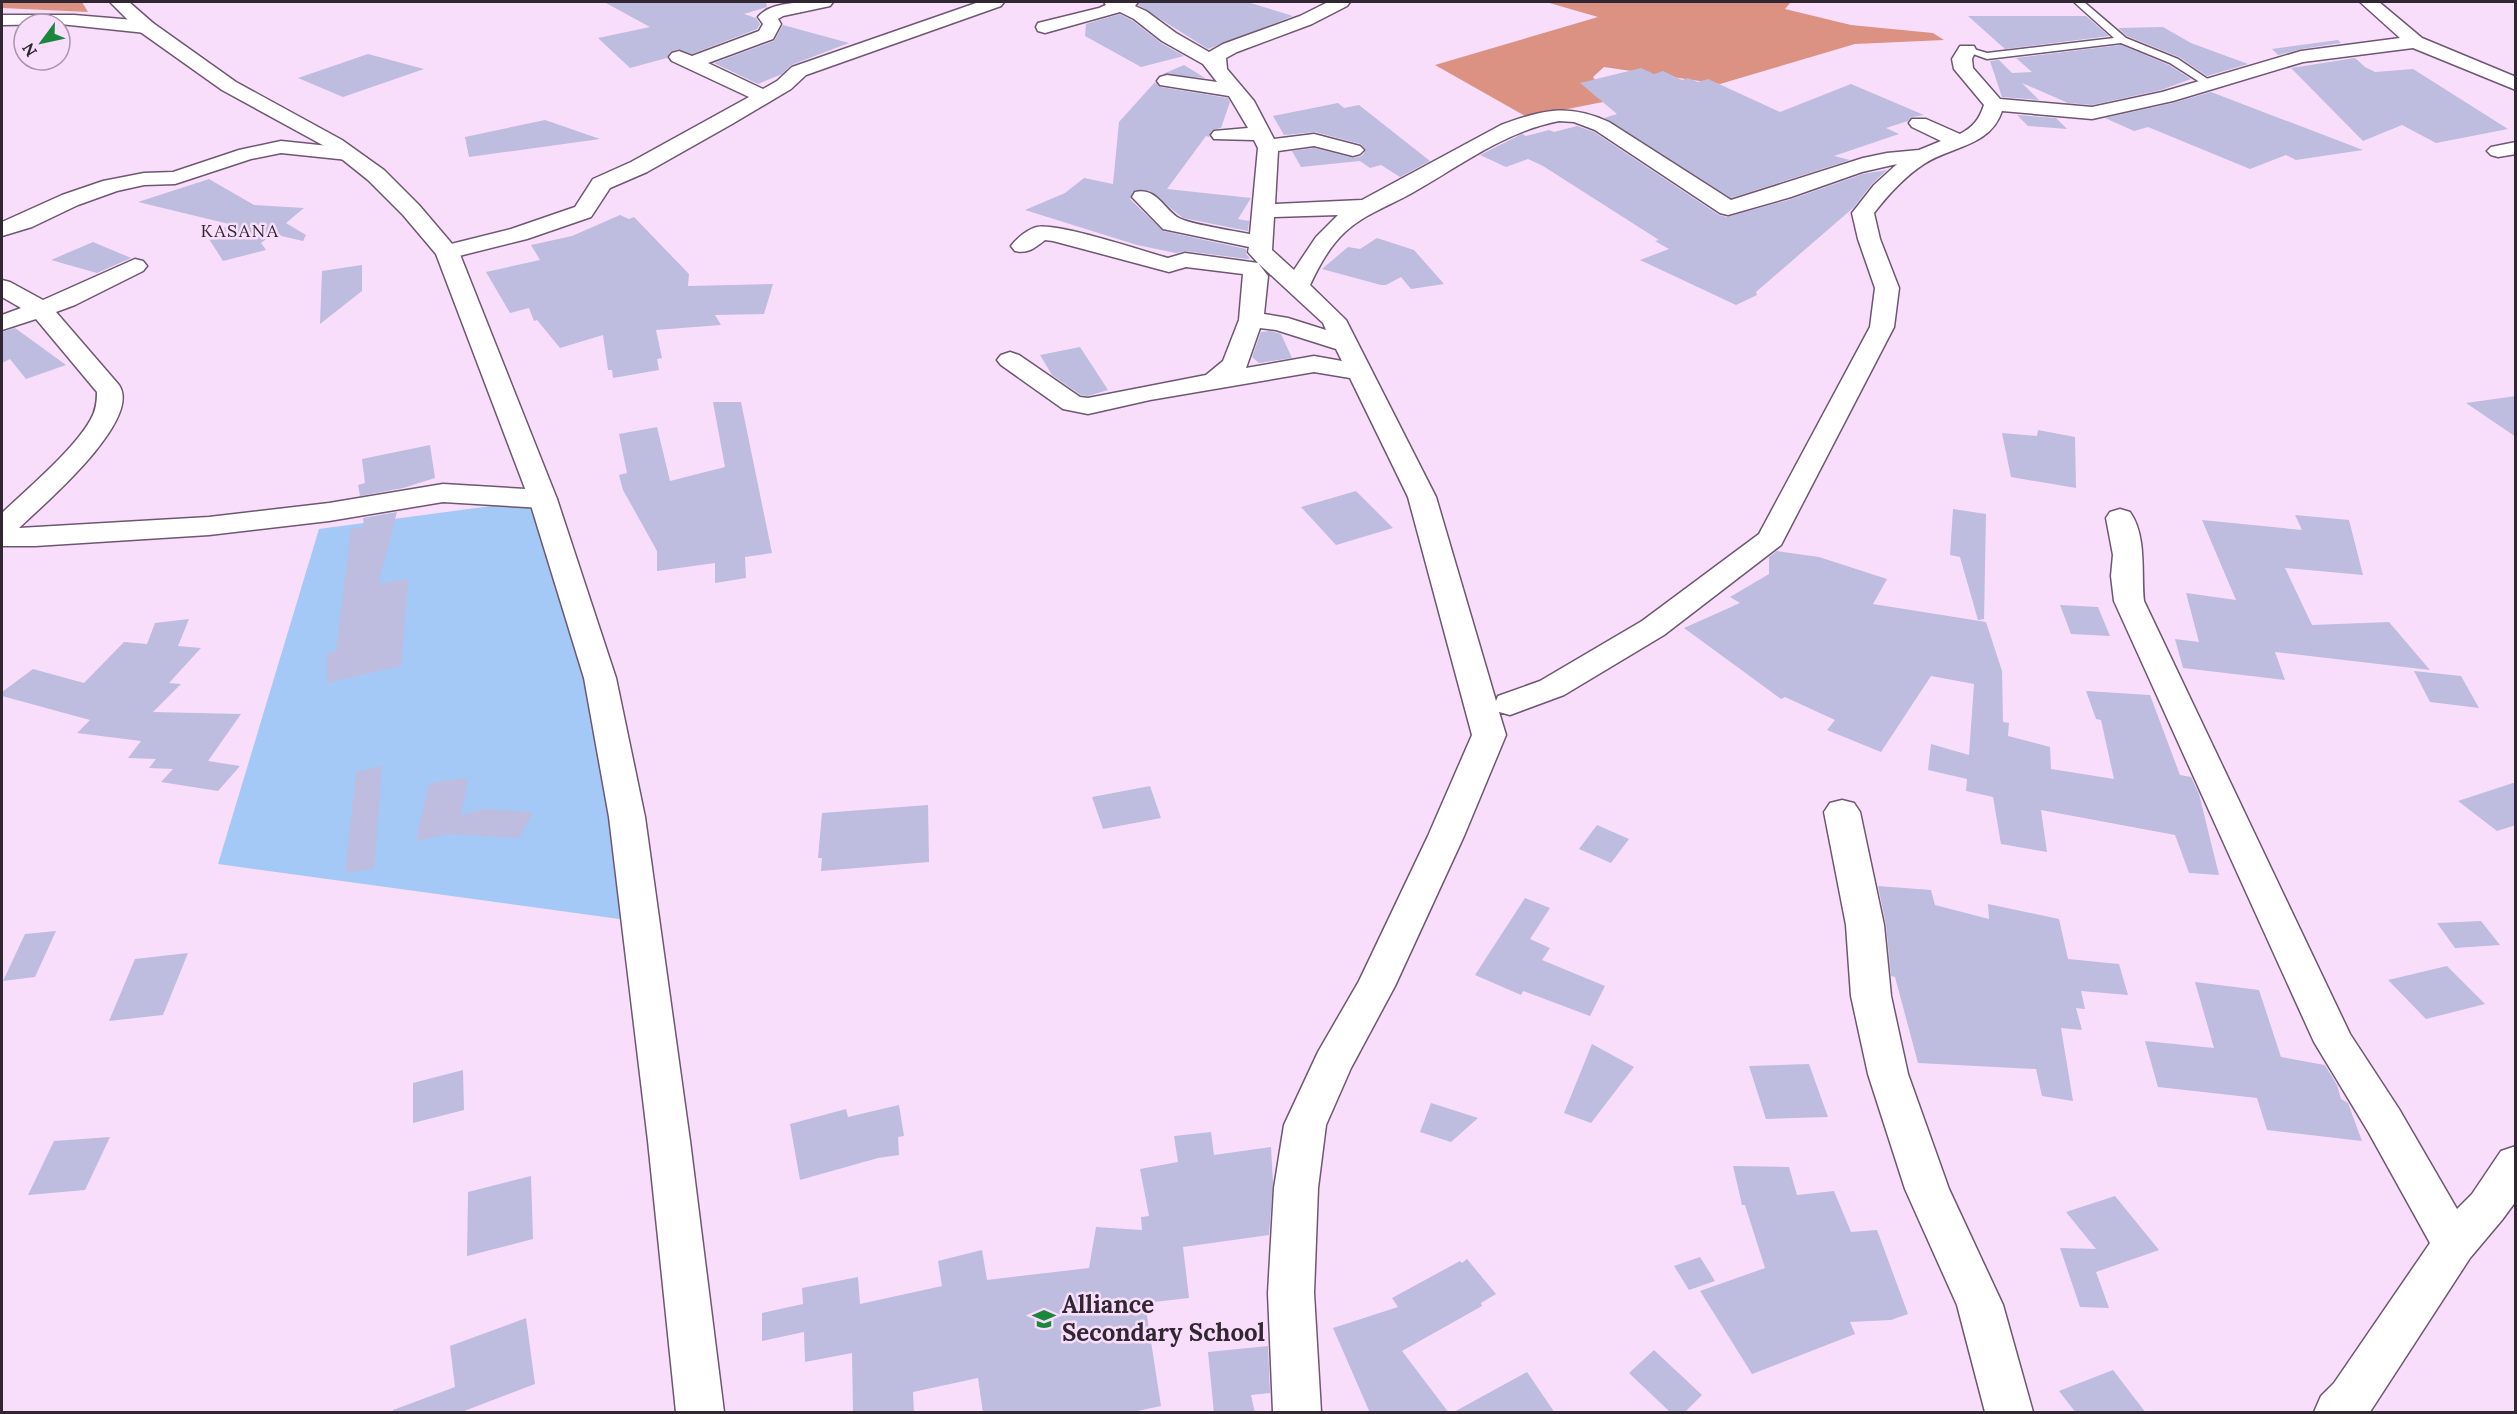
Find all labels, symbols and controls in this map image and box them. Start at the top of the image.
north arrow [12,12,72,72]
text: N [18,40,41,61]
district label: KASANA [200,219,280,242]
place label: Alliance Secondary School [1062,1289,1265,1348]
school or university icon: Alliance Secondary School [1031,1306,1057,1332]

